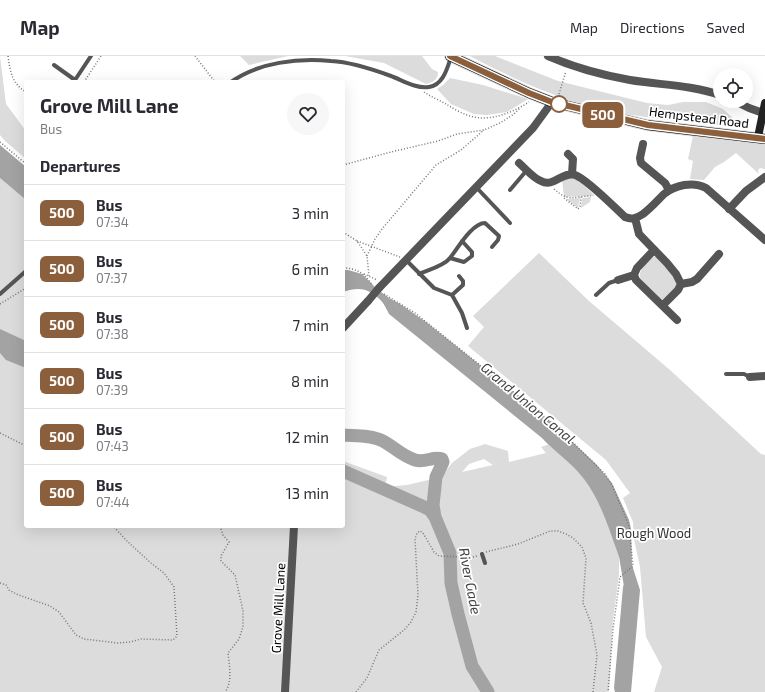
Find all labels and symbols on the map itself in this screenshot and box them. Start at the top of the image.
unlabelled marker [550,95,568,113]
line badge: 500 [580,102,626,128]
street label: Hempstead Road [648,103,750,131]
water label: Grand Union Canal [478,358,579,447]
park label: Rough Wood [617,525,691,541]
water label: River Gade [456,546,485,616]
street label: Grove Mill Lane [268,562,288,654]

